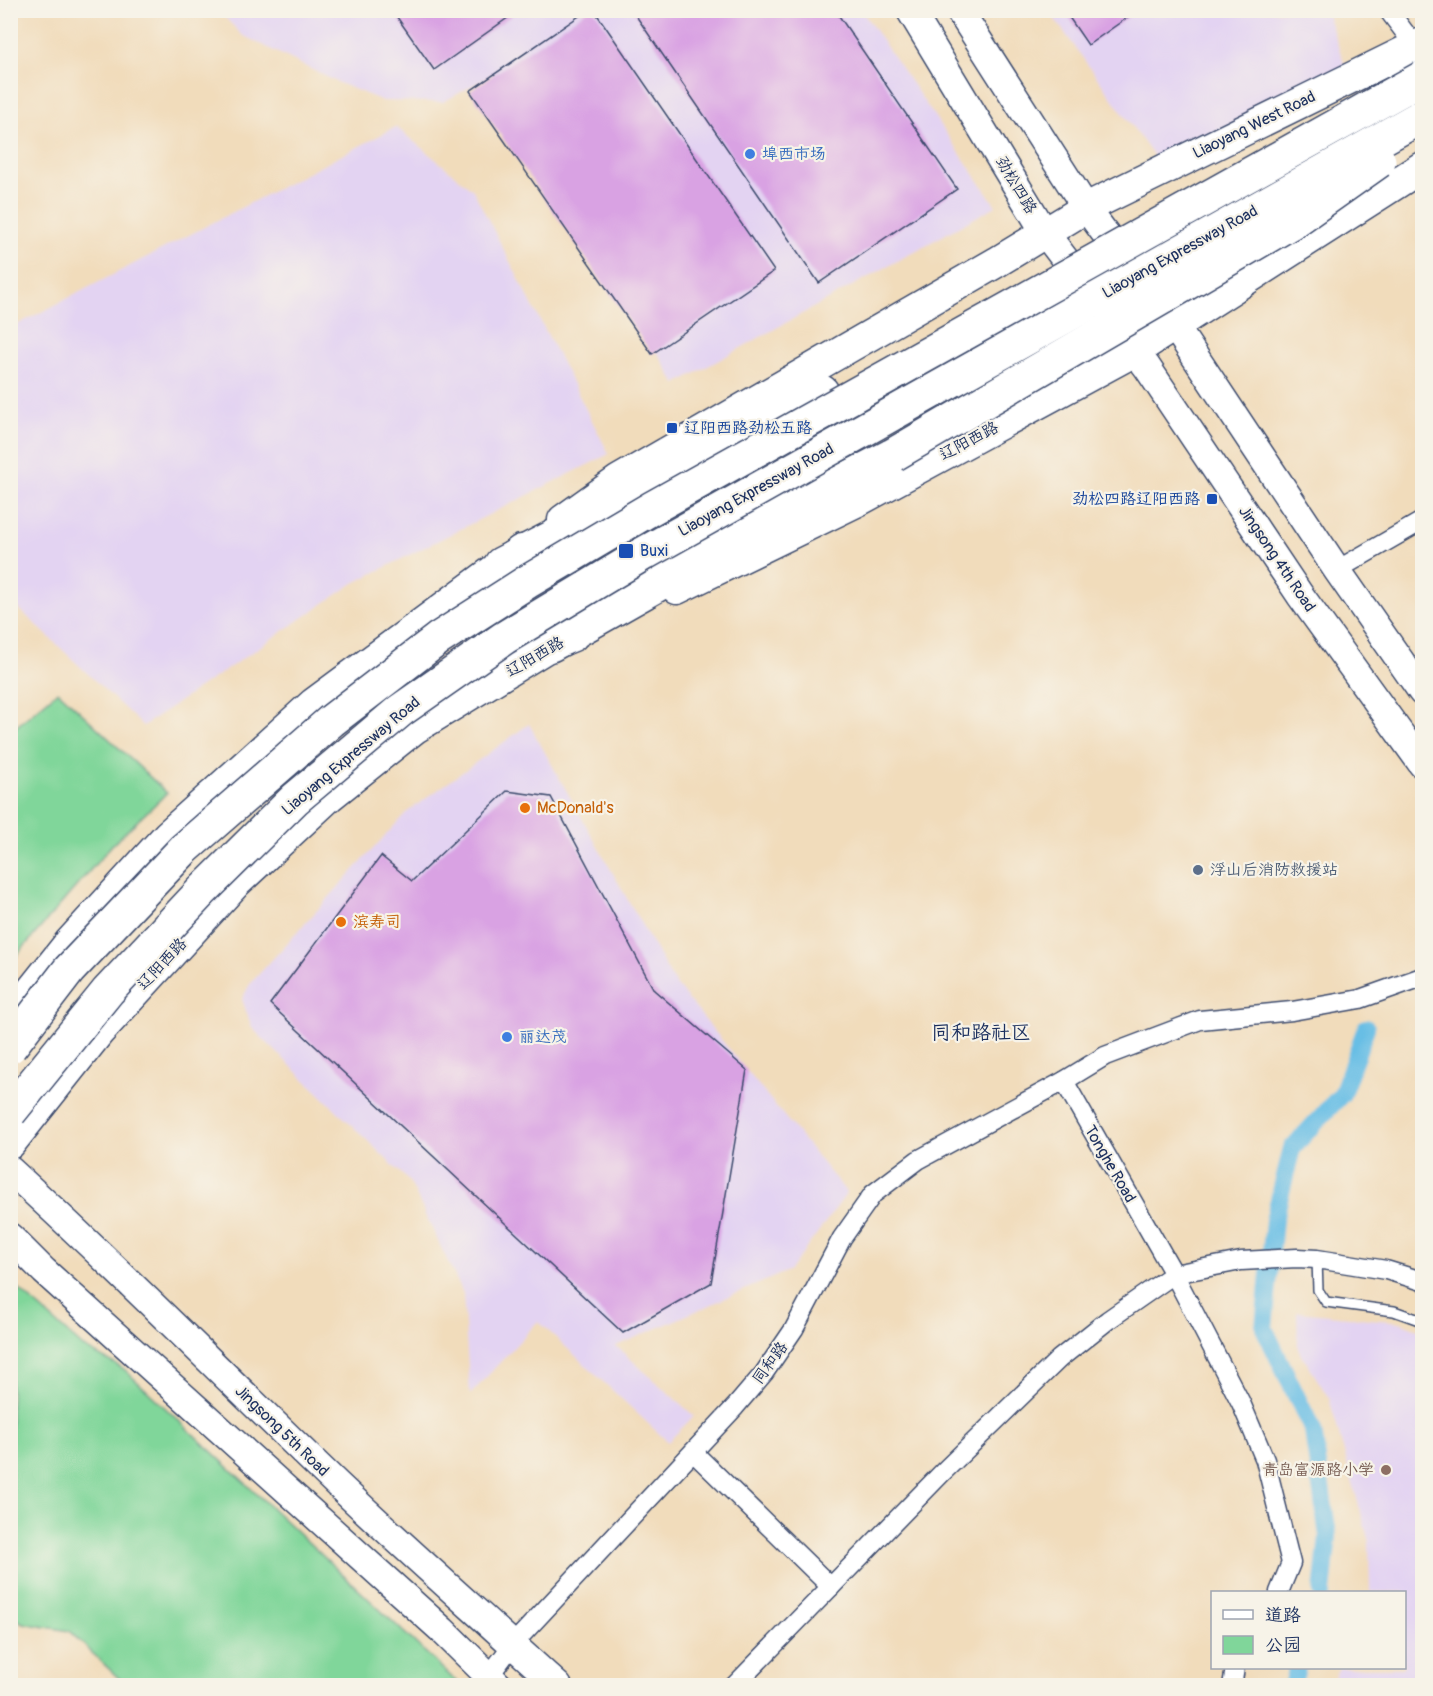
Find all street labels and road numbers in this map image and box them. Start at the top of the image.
street label: Liaoyang West Road [1189,87,1319,163]
street label: 劲松四路 [991,152,1041,218]
street label: Liaoyang Expressway Road [1099,201,1261,303]
street label: 辽阳西路 [936,417,1002,465]
street label: Liaoyang Expressway Road [675,439,837,541]
street label: Jingsong 4th Road [1234,502,1320,616]
street label: 辽阳西路 [502,632,568,682]
street label: Liaoyang Expressway Road [278,692,424,820]
street label: 辽阳西路 [133,934,191,994]
street label: Tonghe Road [1080,1122,1140,1206]
street label: 同和路 [748,1338,792,1388]
street label: Jingsong 5th Road [231,1381,333,1481]

